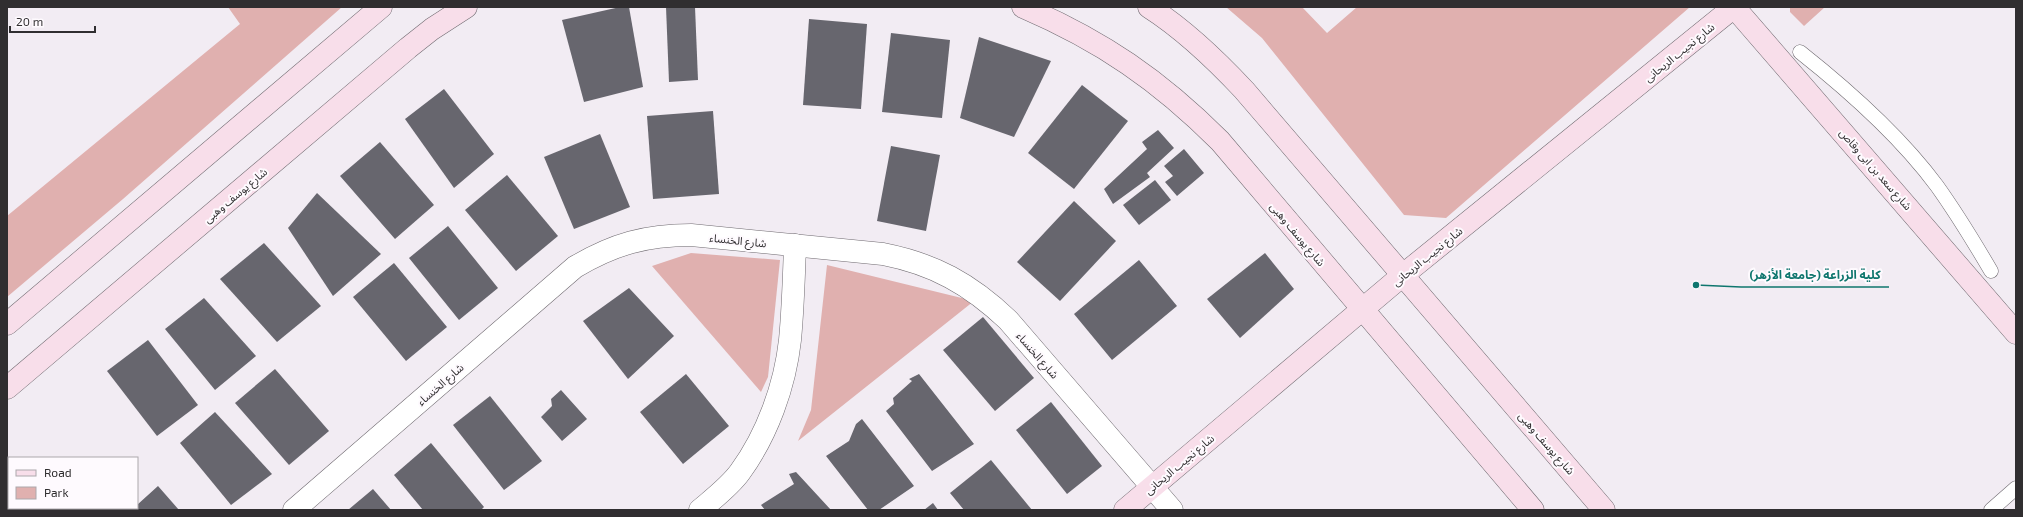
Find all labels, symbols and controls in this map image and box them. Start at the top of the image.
scale bar [10,8,95,34]
text: 20 m [16,14,43,28]
street label: شارع نجيب الريحانى [1641,19,1718,86]
street label: شارع سعد بن ابى وقاص [1836,126,1915,214]
street label: شارع يوسف وهبى [201,165,271,227]
street label: شارع يوسف وهبى [1266,200,1328,270]
street label: شارع نجيب الريحانى [1389,223,1466,290]
street label: شارع الخنساء [709,231,768,251]
callout: كلية الزراعة (جامعة الأزهر) [1741,263,1889,287]
text: كلية الزراعة (جامعة الأزهر) [1749,267,1881,282]
street label: شارع الخنساء [1013,329,1062,382]
street label: شارع الخنساء [414,360,467,409]
street label: شارع يوسف وهبى [1515,409,1578,479]
street label: شارع نجيب الريحانى [1142,431,1218,498]
legend [8,457,138,509]
text: Road [44,465,72,479]
text: Park [44,485,69,499]

